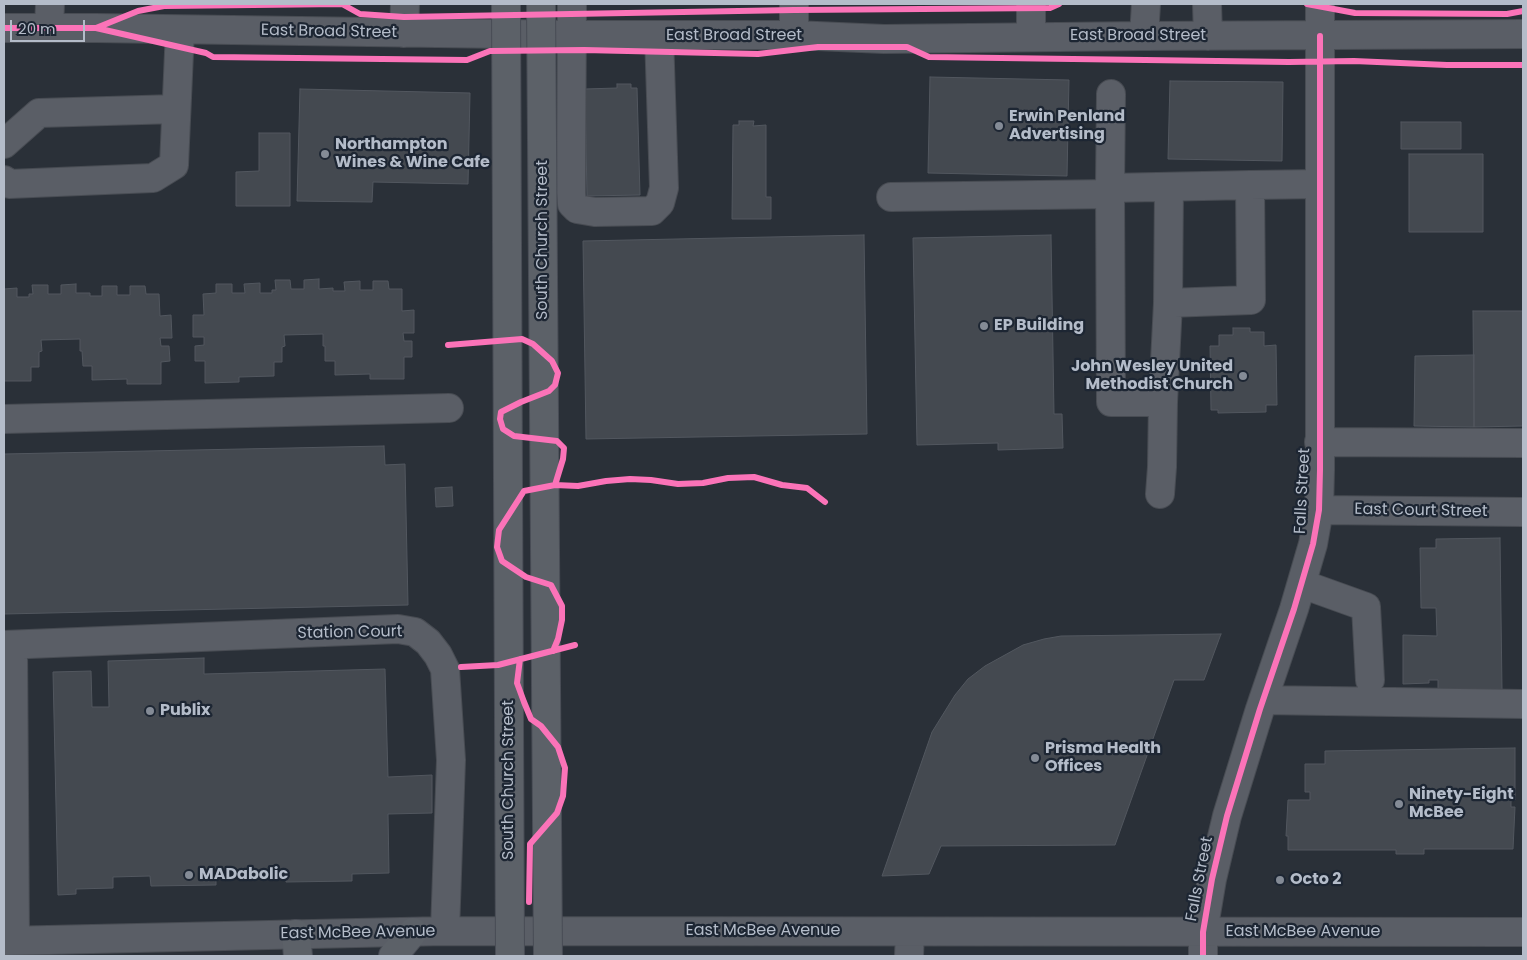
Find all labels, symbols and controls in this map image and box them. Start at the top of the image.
scale bar [12,10,88,42]
text: 20 m [18,18,56,39]
street label: East Broad Street [261,21,397,43]
street label: East Broad Street [666,26,802,46]
street label: East Broad Street [1070,26,1206,46]
place label: Erwin Penland Advertising [1009,107,1125,145]
marker: Erwin Penland Advertising [993,120,1005,132]
place label: Northampton Wines & Wine Cafe [335,135,490,173]
marker: Northampton Wines & Wine Cafe [319,148,331,160]
street label: South Church Street [533,160,553,320]
place label: EP Building [994,316,1084,336]
marker: EP Building [978,320,990,332]
place label: John Wesley United Methodist Church [1071,357,1233,395]
marker: John Wesley United Methodist Church [1237,370,1249,382]
street label: Falls Street [1291,447,1315,535]
street label: East Court Street [1354,500,1488,522]
street label: Station Court [297,622,403,644]
street label: South Church Street [499,700,519,860]
place label: Publix [160,701,210,721]
marker: Publix [144,705,156,717]
place label: Prisma Health Offices [1045,739,1161,777]
marker: Prisma Health Offices [1029,752,1041,764]
place label: Ninety-Eight McBee [1409,785,1514,823]
marker: Ninety-Eight McBee [1393,798,1405,810]
street label: Falls Street [1182,835,1218,923]
place label: MADabolic [199,865,288,885]
marker: MADabolic [183,869,195,881]
place label: Octo 2 [1290,870,1341,890]
marker: Octo 2 [1274,874,1286,886]
street label: East McBee Avenue [686,921,840,941]
street label: East McBee Avenue [280,922,436,944]
street label: East McBee Avenue [1226,922,1380,942]

